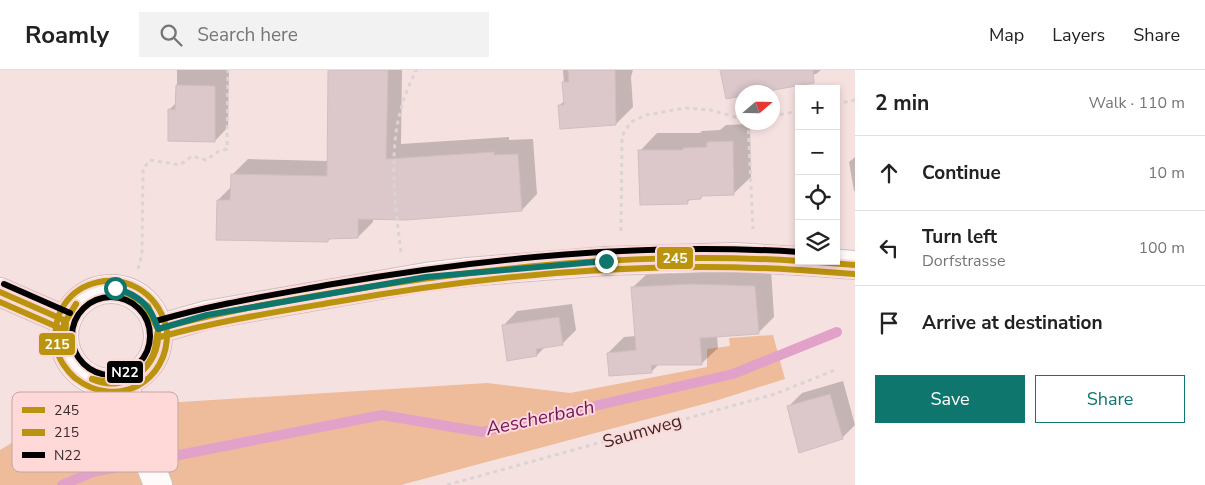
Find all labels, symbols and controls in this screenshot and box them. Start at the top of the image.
search box [139,12,489,57]
text: Roamly [25,19,109,51]
icon: search [157,21,185,49]
text: Search here [197,22,298,48]
text: Map [989,23,1024,47]
text: Layers [1052,23,1105,47]
text: Share [1133,23,1180,47]
north arrow [735,85,780,130]
map controls [795,85,840,265]
button: + [795,85,840,130]
text: 2 min [875,89,929,117]
text: Walk · 110 m [1089,92,1185,114]
button: − [795,130,840,175]
icon: ahead [875,159,903,187]
text: Continue [922,160,1001,186]
text: 10 m [1148,162,1185,184]
button: locate [795,175,840,220]
button: layers [795,220,840,265]
text: Turn left [922,224,997,250]
icon: left [875,234,903,262]
text: 100 m [1138,237,1185,259]
line badge: 245 [656,246,694,270]
text: 245 [662,249,688,268]
route end [595,250,618,273]
text: Dorfstrasse [922,250,1005,272]
route start [104,277,127,300]
icon: arrive [875,309,903,337]
text: Arrive at destination [922,310,1103,336]
line badge: 215 [38,332,76,356]
text: 215 [44,335,70,354]
line badge: N22 [106,360,144,384]
text: N22 [111,363,139,382]
button: Save [875,375,1025,423]
button: Share [1035,375,1185,423]
legend [12,392,178,472]
water label: Aescherbach [483,394,597,442]
text: 245 [54,401,79,420]
street label: Saumweg [600,408,684,454]
text: 215 [54,423,79,442]
text: N22 [54,446,81,465]

